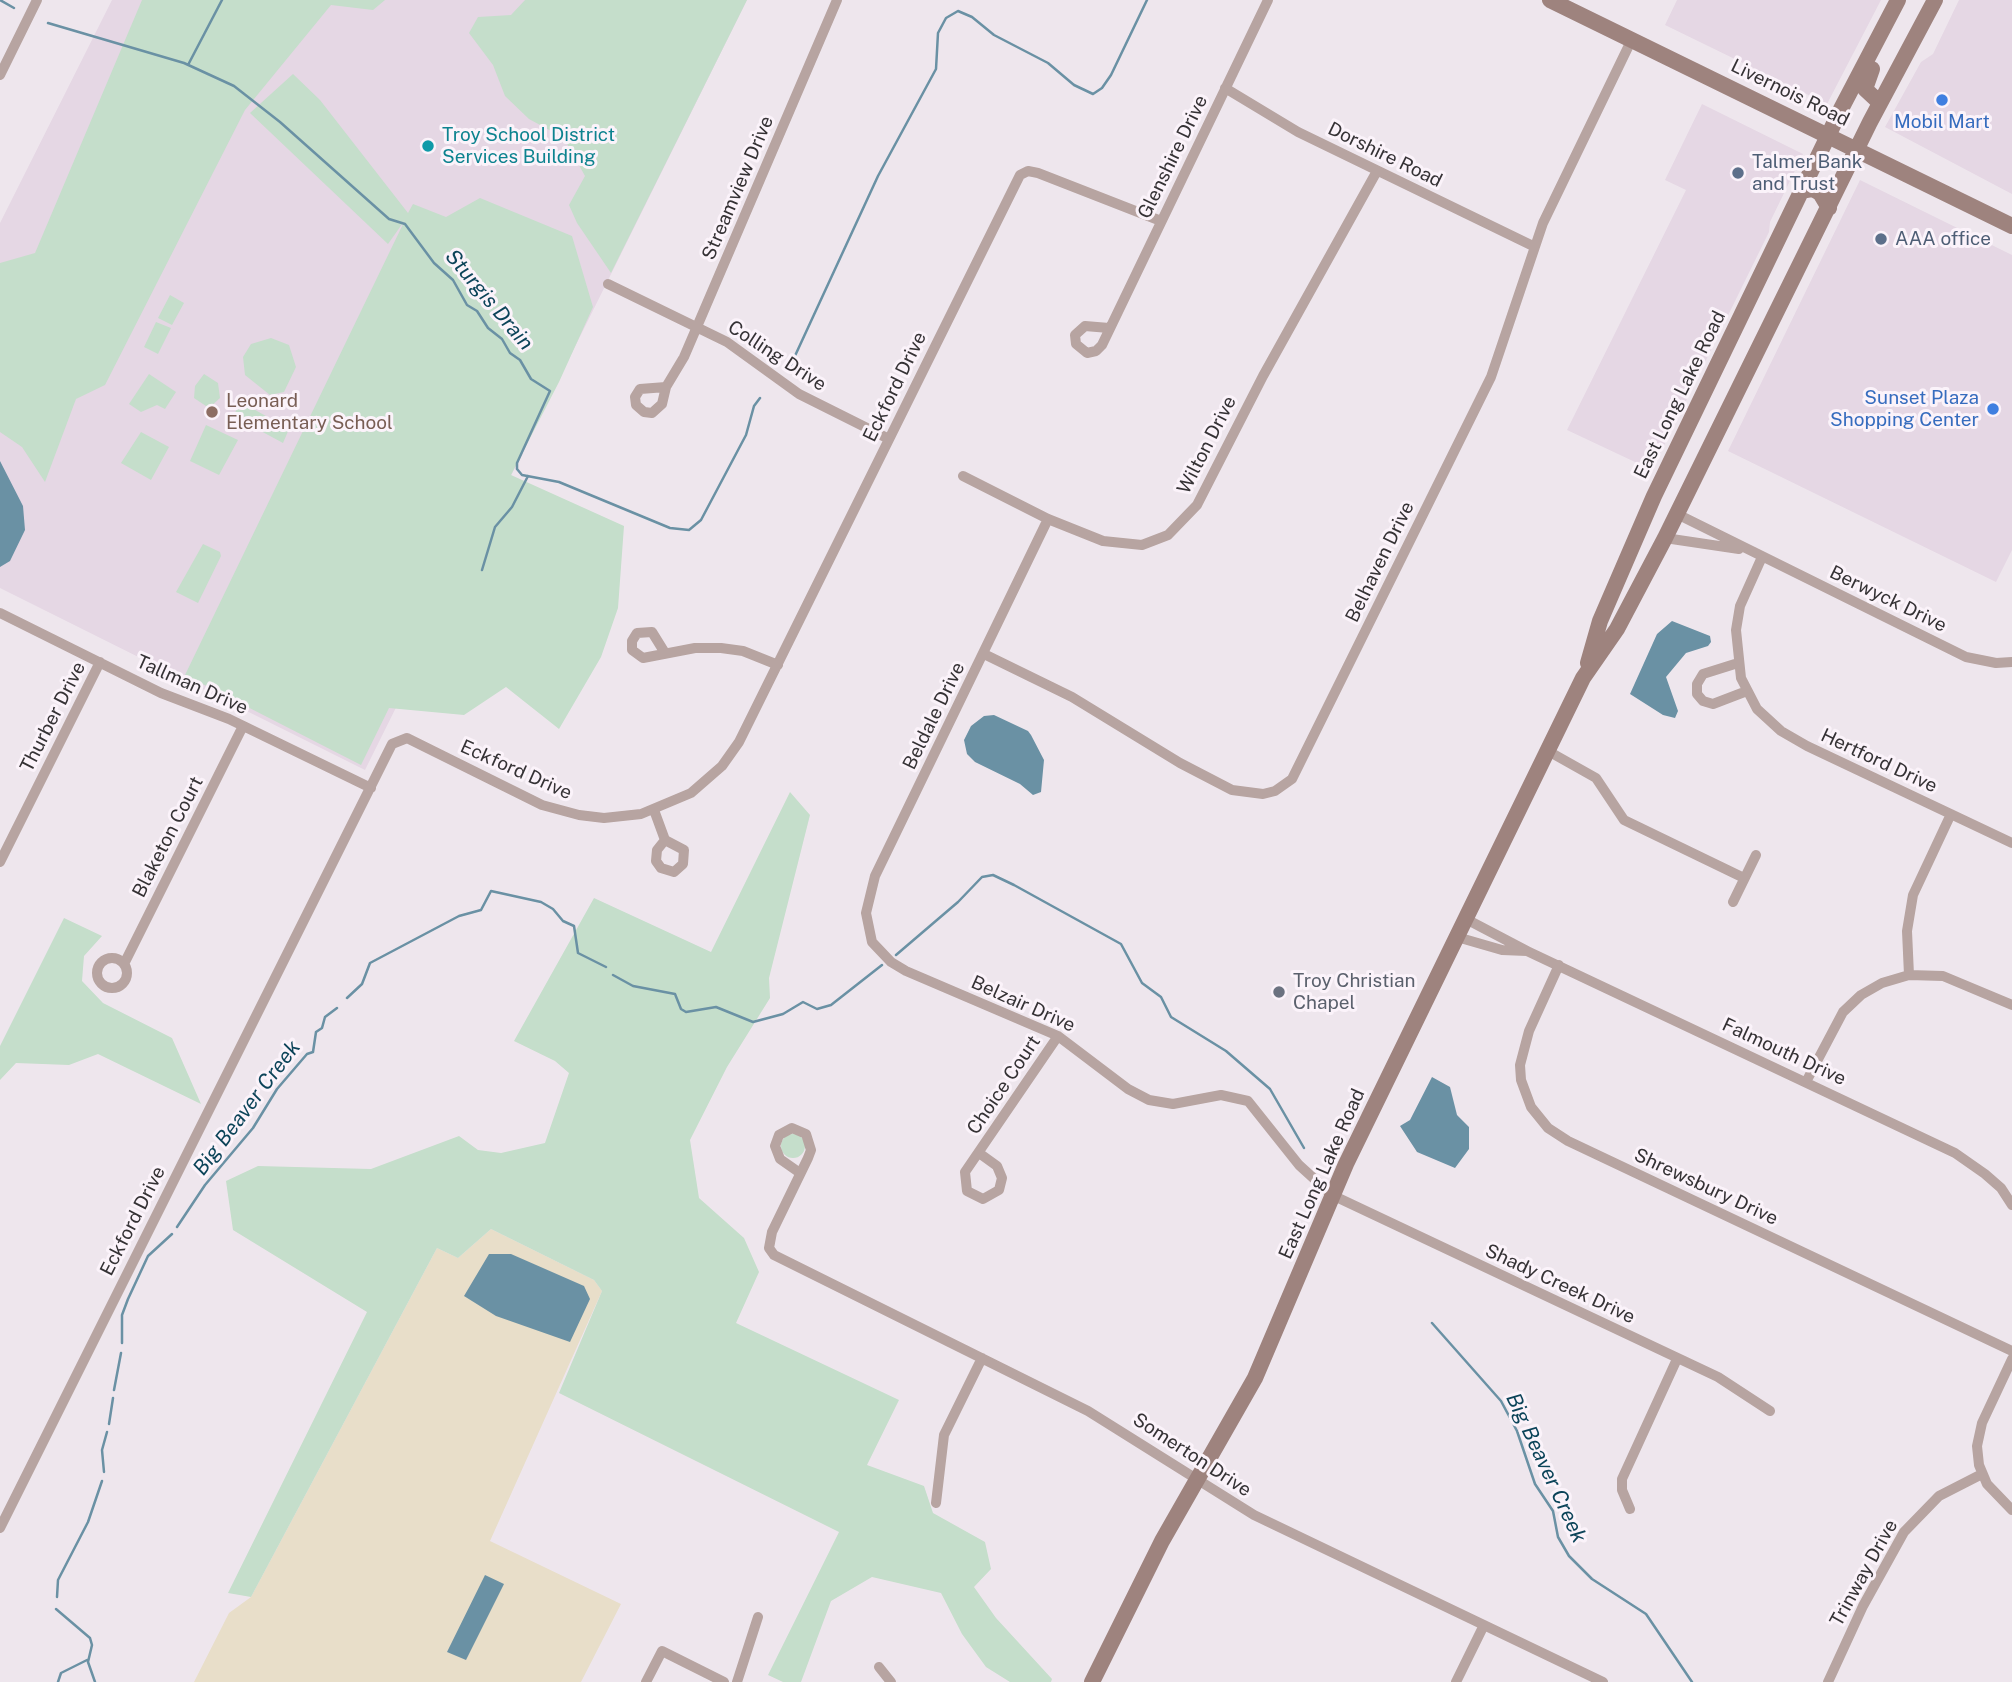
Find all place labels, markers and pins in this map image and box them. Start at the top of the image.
marker: Mobil Mart [1934,92,1950,108]
place label: Mobil Mart [1894,111,1990,133]
place label: Troy School District Services Building [442,124,615,168]
marker: Troy School District Services Building [420,138,436,154]
place label: Talmer Bank and Trust [1752,151,1862,195]
marker: Talmer Bank and Trust [1730,165,1746,181]
place label: AAA office [1895,228,1991,250]
marker: AAA office [1873,231,1889,247]
place label: Sunset Plaza Shopping Center [1830,387,1979,431]
place label: Leonard Elementary School [226,390,393,434]
marker: Sunset Plaza Shopping Center [1985,401,2001,417]
marker: Leonard Elementary School [204,404,220,420]
place label: Troy Christian Chapel [1293,970,1415,1014]
marker: Troy Christian Chapel [1271,984,1287,1000]

